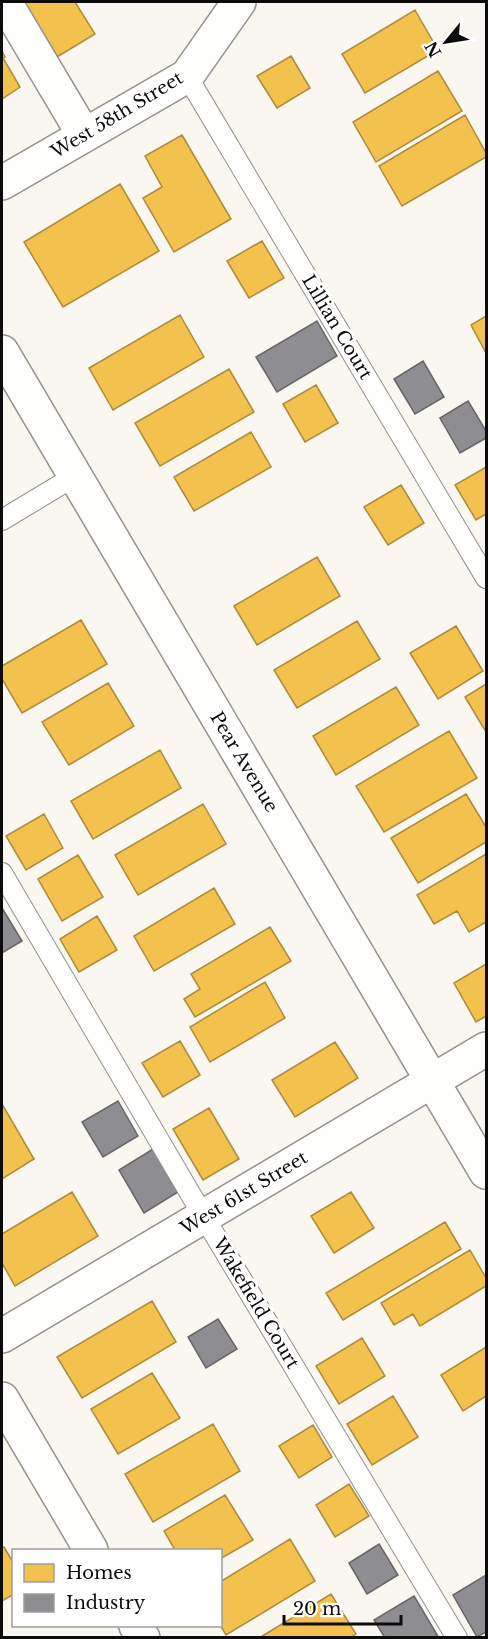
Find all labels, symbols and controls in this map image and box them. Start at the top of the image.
north arrow [416,12,476,72]
text: N [421,38,445,61]
street label: West 58th Street [46,67,187,164]
street label: Lillian Court [297,271,377,384]
street label: Pear Avenue [205,708,283,816]
street label: West 61st Street [176,1146,312,1240]
street label: Wakefield Court [208,1233,304,1373]
legend [12,1549,222,1627]
text: Homes [66,1562,132,1584]
scale bar [284,1588,401,1626]
text: Industry [66,1592,146,1614]
text: 20 m [293,1598,341,1620]

